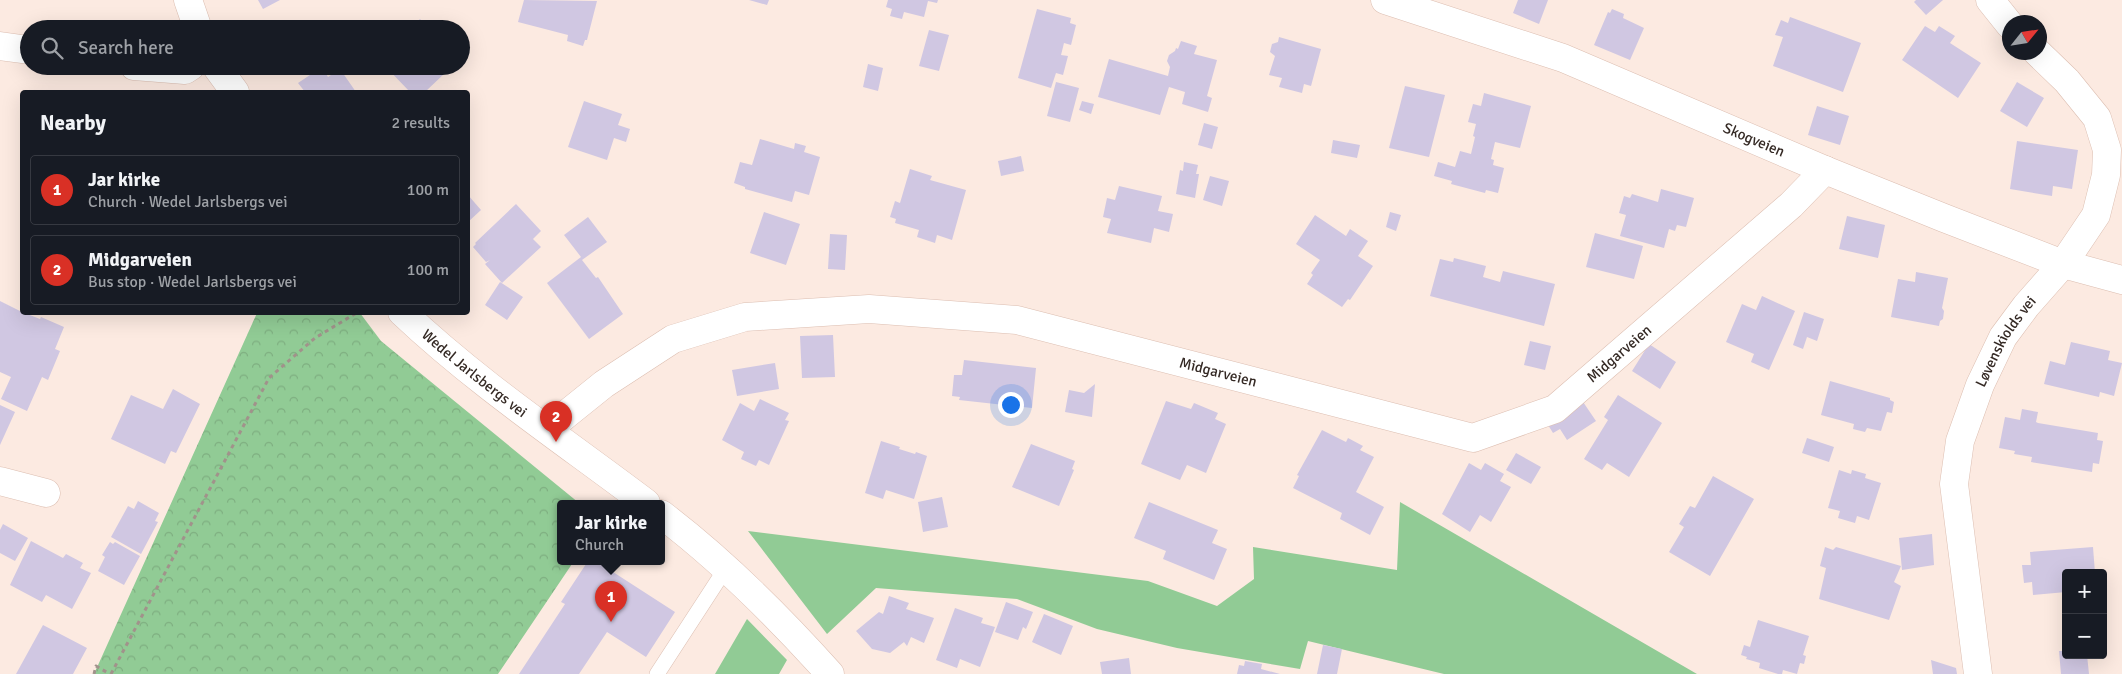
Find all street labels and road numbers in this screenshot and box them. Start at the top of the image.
street label: Skogveien [1721,119,1788,161]
street label: Løvenskiolds vei [1971,292,2040,390]
street label: Midgarveien [1583,321,1655,386]
street label: Wedel Jarlsbergs vei [418,325,531,421]
street label: Midgarveien [1177,353,1259,391]

